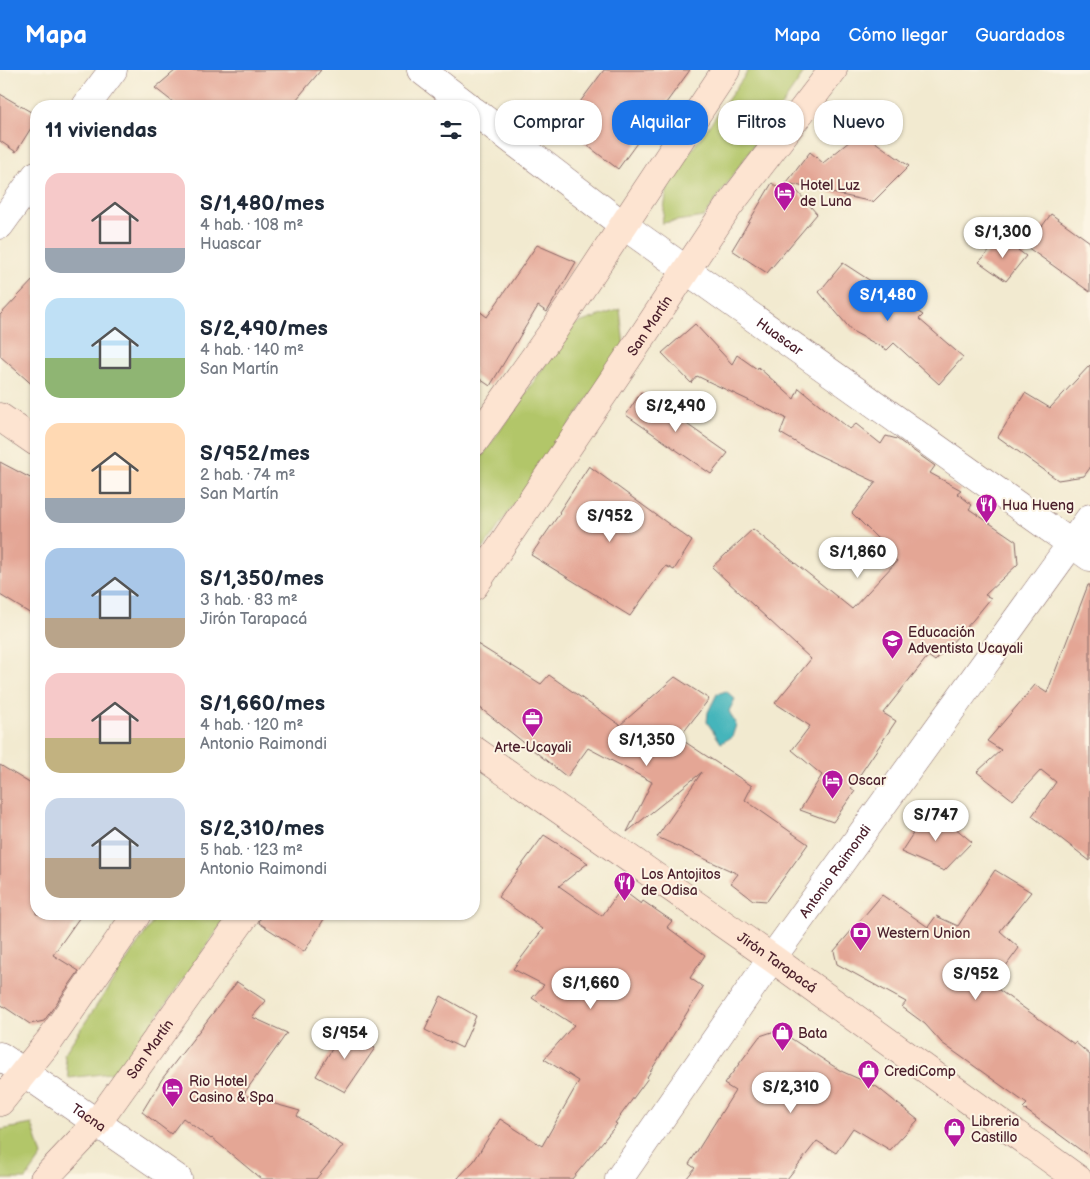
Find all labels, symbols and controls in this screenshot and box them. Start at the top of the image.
text: Mapa [25,21,87,50]
text: Mapa [774,25,820,46]
text: Cómo llegar [848,25,947,46]
text: Guardados [975,25,1065,46]
chip: Comprar [495,100,602,145]
chip: Alquilar [612,100,708,145]
chip: Filtros [718,100,804,145]
chip: Nuevo [814,100,903,145]
icon: filters [437,116,465,144]
text: 11 viviendas [45,118,157,143]
place label: Hotel Luz de Luna [800,177,860,210]
hotel icon: Hotel Luz de Luna [772,181,796,212]
text: S/1,480/mes [200,191,325,216]
icon: home [85,193,145,253]
text: 4 hab. · 108 m² [200,216,303,235]
pin: S/1,300 [957,216,1049,259]
text: S/1,300 [975,223,1031,242]
text: Huascar [200,235,261,254]
pin: S/1,480 [842,280,934,322]
text: S/1,480 [860,286,916,305]
street label: San Martín [624,292,676,359]
street label: Huascar [753,314,807,360]
text: S/2,490/mes [200,316,328,341]
icon: home [85,318,145,378]
text: 4 hab. · 140 m² [200,341,304,360]
text: San Martín [200,360,279,379]
pin: S/2,490 [630,390,722,433]
text: S/2,490 [646,397,706,416]
text: S/952/mes [200,441,310,466]
icon: home [85,443,145,503]
text: 2 hab. · 74 m² [200,466,295,485]
text: San Martín [200,485,279,504]
restaurant icon: Hua Hueng [974,493,998,524]
place label: Hua Hueng [1002,497,1074,514]
pin: S/952 [575,500,645,543]
text: S/952 [587,507,633,526]
pin: S/1,860 [812,536,904,579]
text: S/1,860 [830,543,886,562]
text: S/1,350/mes [200,566,324,591]
icon: home [85,568,145,628]
text: 3 hab. · 83 m² [200,591,298,610]
text: Jirón Tarapacá [200,610,307,629]
place label: Educación Adventista Ucayali [908,624,1023,657]
school or university icon: Educación Adventista Ucayali [880,628,904,659]
text: S/1,660/mes [200,691,325,716]
icon: home [85,693,145,753]
office icon: Arte-Ucayali [521,707,545,738]
text: 4 hab. · 120 m² [200,716,304,735]
pin: S/1,350 [601,724,693,767]
text: S/1,350 [619,731,675,750]
text: Antonio Raimondi [200,735,327,754]
place label: Arte-Ucayali [495,739,571,756]
hotel icon: Oscar [820,768,844,799]
place label: Oscar [848,772,887,789]
pin: S/747 [901,800,971,842]
text: S/747 [914,806,958,825]
text: S/2,310/mes [200,816,324,841]
icon: home [85,818,145,878]
street label: Antonio Raimondi [796,821,875,921]
text: 5 hab. · 123 m² [200,841,303,860]
text: Antonio Raimondi [200,860,327,879]
place label: Los Antojitos de Odisa [641,866,721,899]
restaurant icon: Los Antojitos de Odisa [613,870,637,901]
bank icon: Western Union [849,921,873,952]
place label: Western Union [877,925,970,942]
street label: Jirón Tarapacá [734,928,820,997]
pin: S/952 [941,958,1011,1001]
text: S/952 [953,965,999,984]
pin: S/1,660 [545,968,637,1010]
text: S/1,660 [562,974,620,993]
street label: San Martín [123,1016,177,1082]
pin: S/954 [310,1018,380,1060]
shop icon: Bata [770,1021,794,1052]
text: S/954 [322,1024,368,1043]
place label: Bata [798,1025,827,1042]
shop icon: CrediComp [856,1059,880,1090]
place label: CrediComp [884,1063,956,1080]
pin: S/2,310 [745,1072,837,1114]
place label: Rio Hotel Casino & Spa [189,1073,274,1106]
hotel icon: Rio Hotel Casino & Spa [161,1077,185,1108]
text: S/2,310 [763,1078,819,1097]
street label: Tacna [68,1100,109,1136]
place label: Libreria Castillo [971,1113,1020,1146]
shop icon: Libreria Castillo [943,1117,967,1148]

